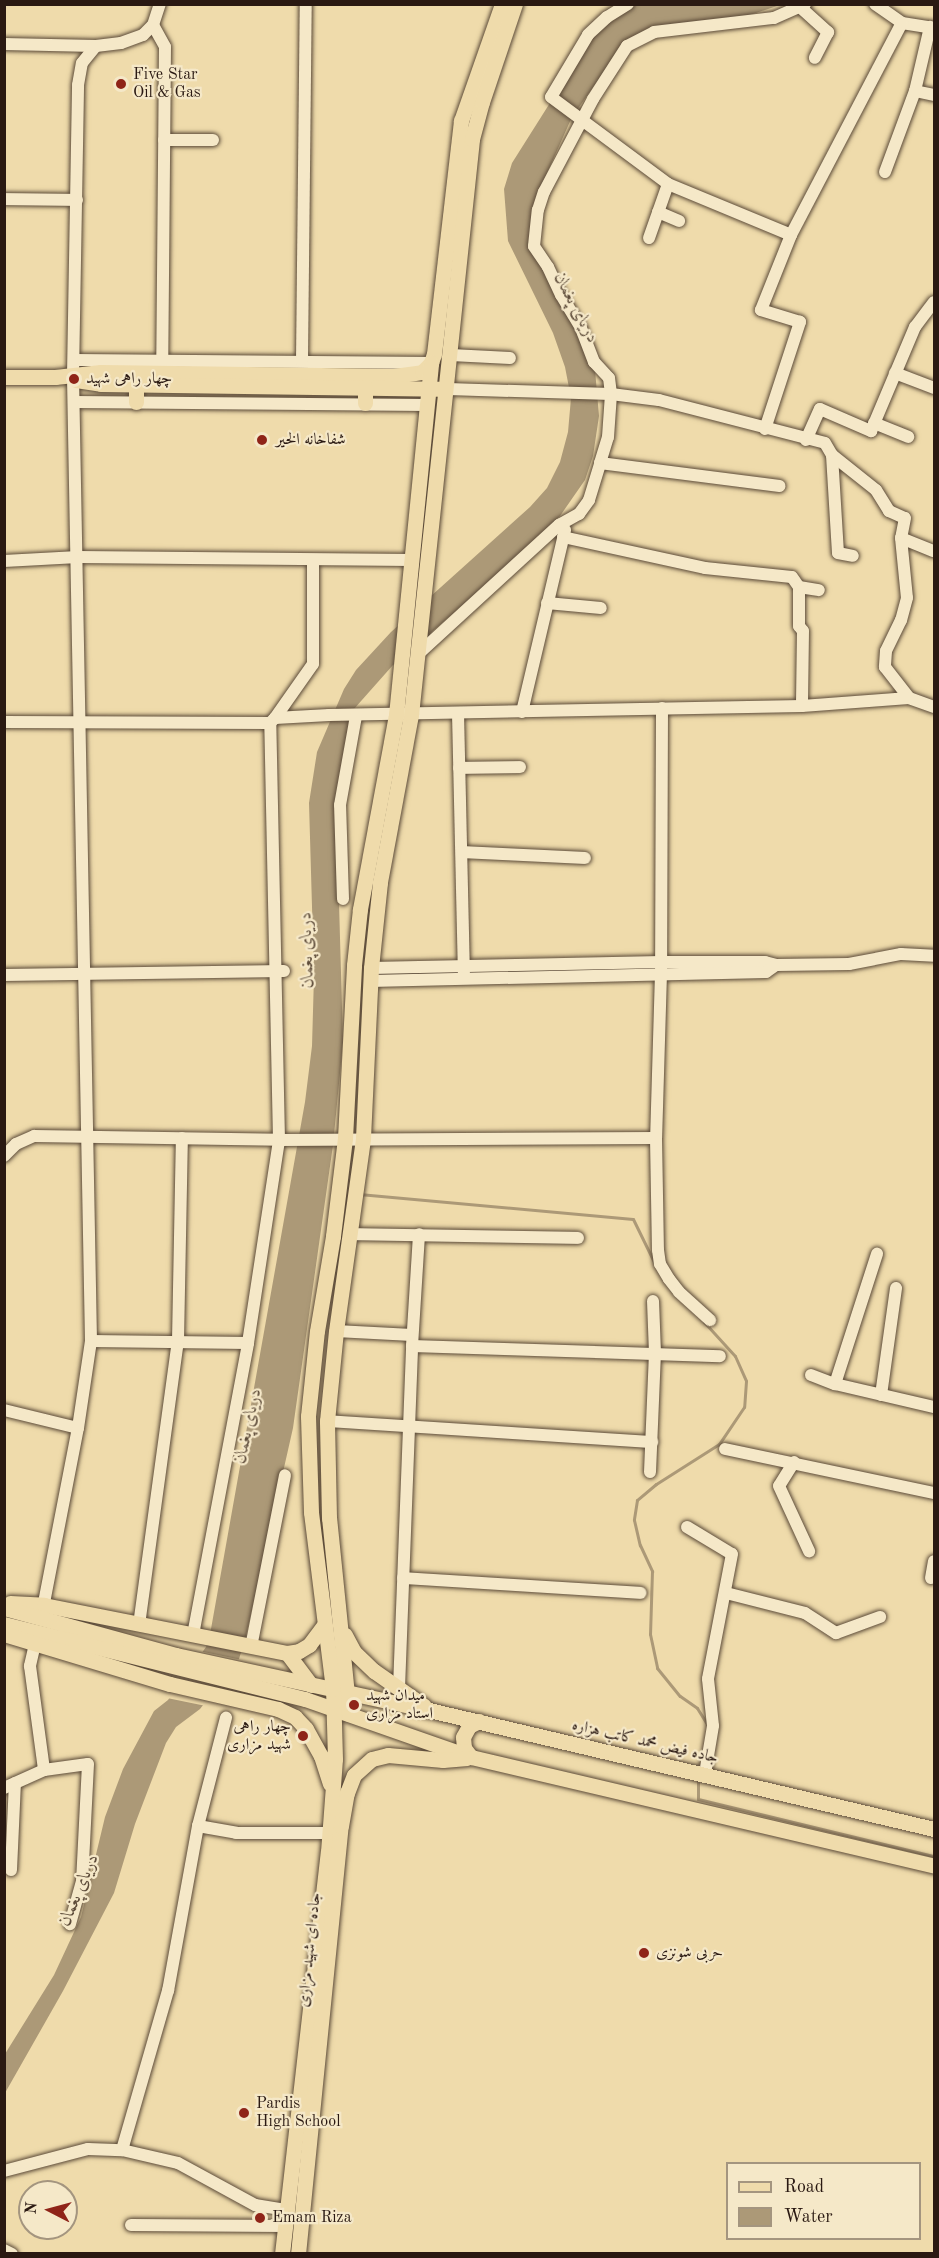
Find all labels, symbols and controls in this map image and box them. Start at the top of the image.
place label: Five Star Oil & Gas [133,65,201,103]
marker: Five Star Oil & Gas [114,77,128,91]
water label: دریای پغمان [548,269,604,347]
place label: چهار راهی شهید [86,369,172,389]
marker: چهار راهی شهید [67,372,81,386]
place label: شفاخانه الخیر [276,430,346,450]
marker: شفاخانه الخیر [253,431,271,449]
water label: دریای پغمان [295,911,319,989]
water label: دریای پغمان [229,1386,267,1466]
place label: میدان شهید استاد مزاری [366,1686,433,1724]
marker: میدان شهید استاد مزاری [347,1698,361,1712]
street label: جاده فیض محمد کاتب هزاره [570,1716,720,1768]
place label: چهار راهی شهید مزاری [227,1717,291,1755]
marker: چهار راهی شهید مزاری [296,1729,310,1743]
water label: دریای پغمان [54,1851,104,1929]
street label: جاده ای شهید مزاری [294,1892,326,2008]
place label: حربی شونزی [656,1943,723,1963]
marker: حربی شونزی [637,1946,651,1960]
place label: Pardis High School [256,2094,341,2132]
marker: Pardis High School [237,2106,251,2120]
legend [726,2162,921,2240]
text: Road [784,2178,824,2196]
north arrow [18,2180,78,2240]
text: N [23,2201,41,2215]
place label: Emam Riza [272,2208,352,2228]
text: Water [784,2208,833,2226]
marker: Emam Riza [253,2211,267,2225]

